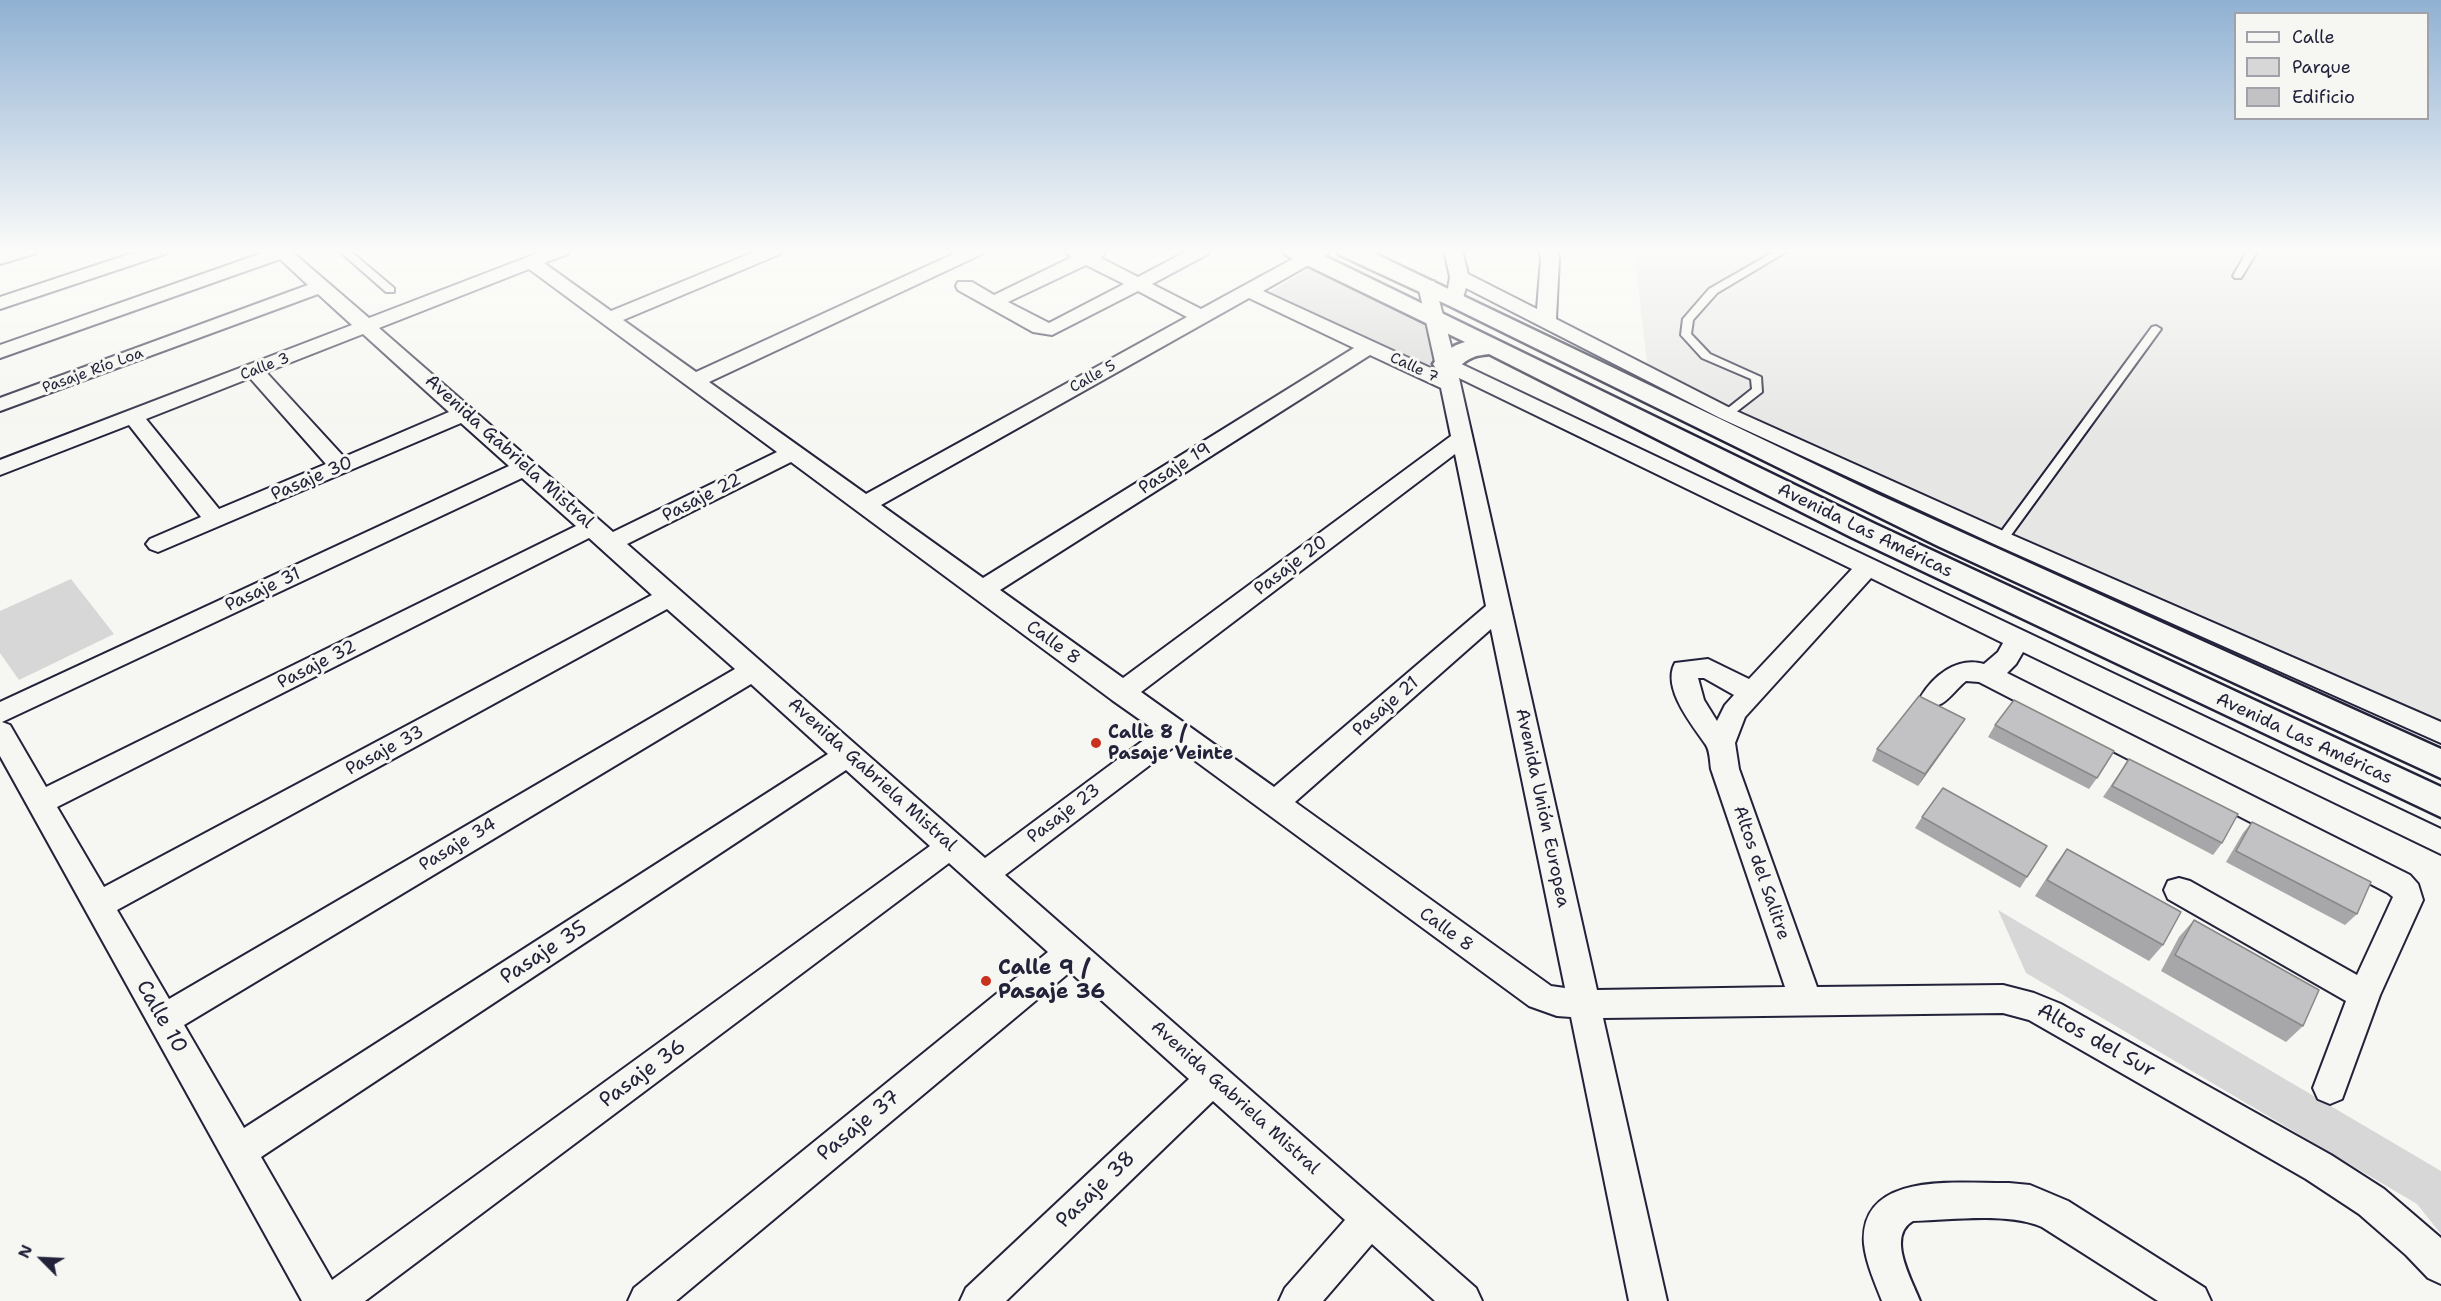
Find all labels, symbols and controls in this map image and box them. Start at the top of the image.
legend [2234,12,2429,120]
text: Calle [2292,25,2335,49]
text: Parque [2292,55,2351,79]
text: Edificio [2292,85,2355,109]
street label: Pasaje Río Loa [40,344,146,398]
street label: Calle 3 [238,349,292,385]
street label: Calle 7 [1387,349,1441,387]
street label: Calle 5 [1067,357,1119,397]
street label: Avenida Gabriela Mistral [420,371,598,533]
street label: Pasaje 19 [1135,438,1215,500]
street label: Pasaje 30 [268,452,356,506]
street label: Pasaje 22 [659,469,745,527]
street label: Avenida Las Américas [1774,479,1956,583]
street label: Pasaje 20 [1250,531,1332,601]
street label: Pasaje 31 [222,563,304,617]
street label: Calle 8 [1022,616,1084,670]
street label: Pasaje 32 [274,636,360,694]
street label: Pasaje 21 [1348,672,1424,742]
street label: Avenida Las Américas [2212,689,2396,789]
street label: Avenida Gabriela Mistral [783,694,961,856]
street label: Avenida Unión Europea [1510,707,1574,909]
street label: Pasaje 33 [342,721,428,781]
place label: Calle 8 / Pasaje Veinte [1108,722,1233,764]
marker: Calle 8 / Pasaje Veinte [1089,736,1103,750]
street label: Pasaje 23 [1023,780,1105,848]
street label: Altos del Salitre [1728,803,1794,943]
street label: Pasaje 34 [416,814,500,876]
street label: Calle 8 [1415,903,1477,957]
street label: Pasaje 35 [496,916,592,990]
place label: Calle 9 / Pasaje 36 [998,956,1105,1006]
marker: Calle 9 / Pasaje 36 [979,974,993,988]
street label: Calle 10 [130,976,192,1058]
street label: Altos del Sur [2032,998,2160,1084]
street label: Avenida Gabriela Mistral [1146,1017,1324,1179]
street label: Pasaje 36 [595,1034,691,1114]
street label: Pasaje 37 [812,1085,906,1167]
street label: Pasaje 38 [1051,1146,1141,1234]
north arrow [12,1229,72,1289]
text: N [13,1241,37,1262]

